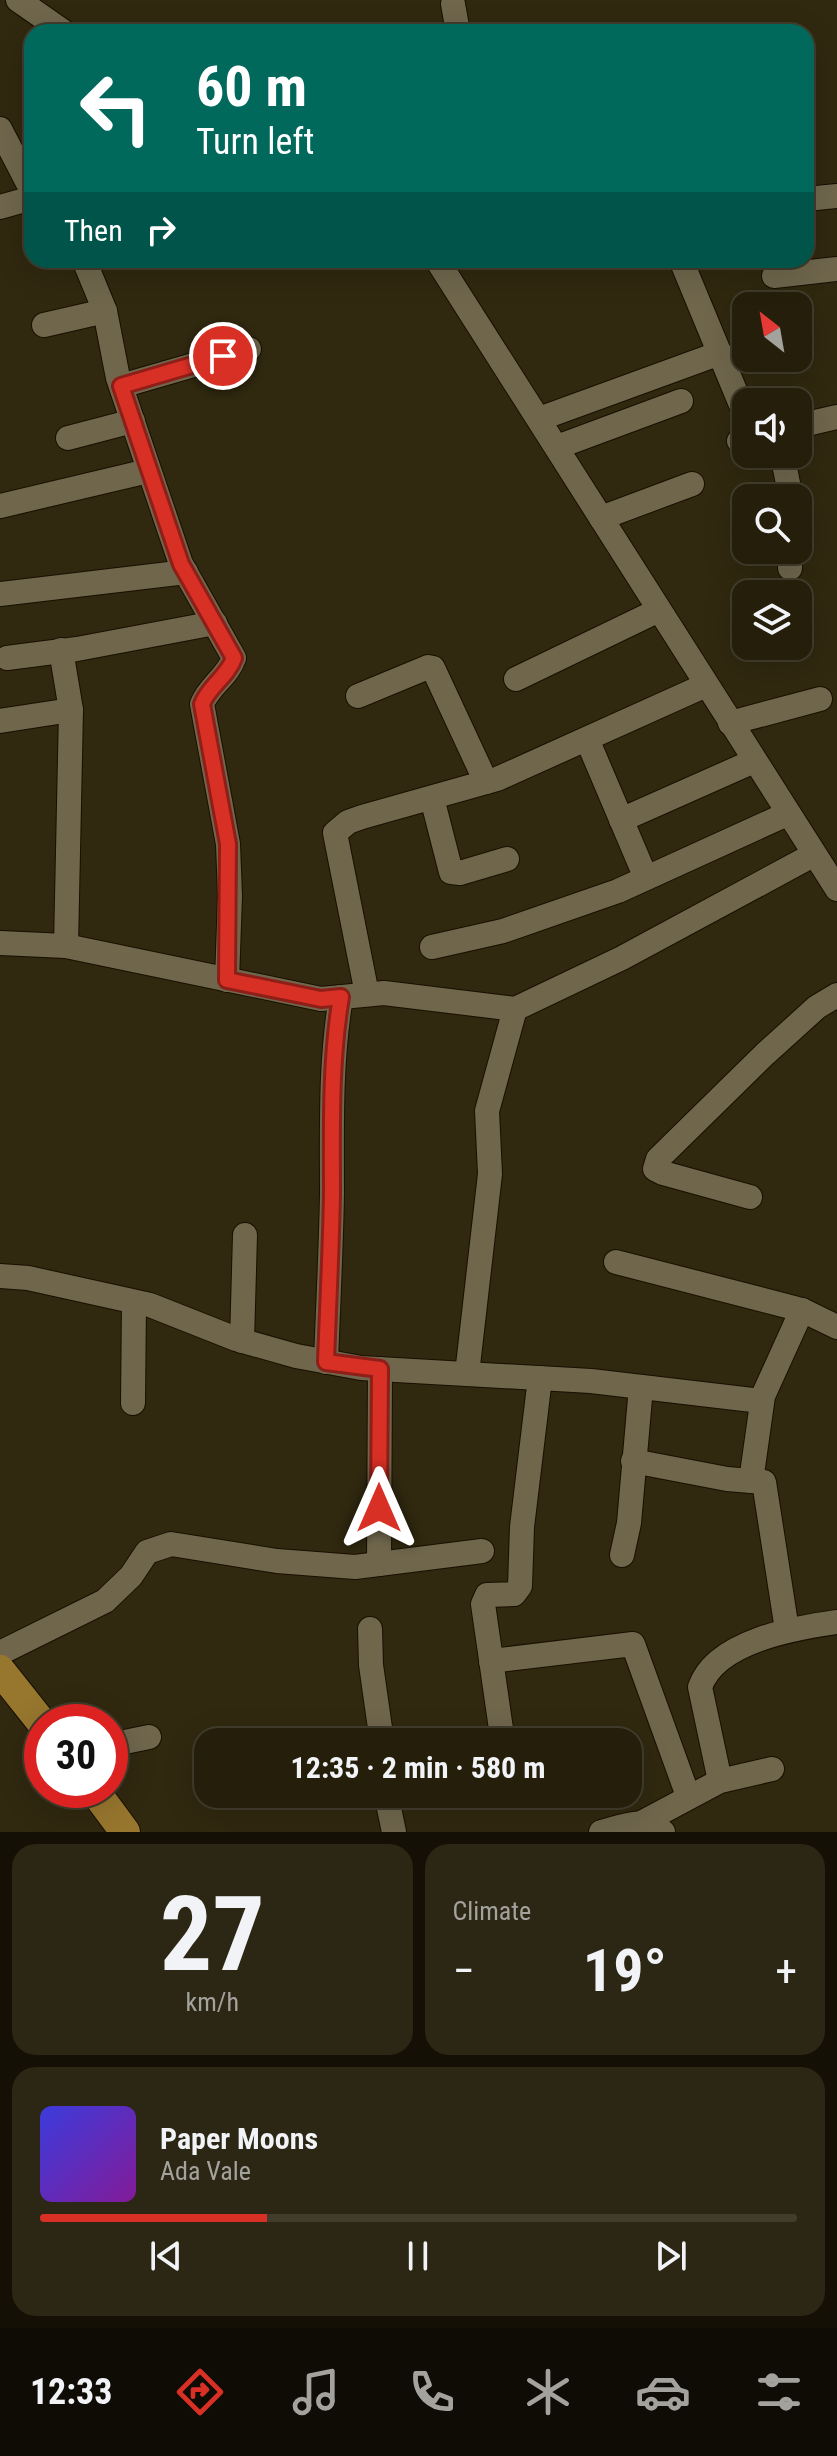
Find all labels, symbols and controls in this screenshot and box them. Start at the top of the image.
text: 60 m [196,54,307,120]
icon: left [64,56,168,160]
text: Turn left [196,121,314,163]
icon: right [139,208,183,252]
text: Then [64,213,123,248]
north arrow [732,292,812,372]
map controls [732,292,812,660]
pin [189,322,257,390]
icon: arrive [201,334,245,378]
button: sound [732,388,812,468]
button: search [732,484,812,564]
button: layers [732,580,812,660]
position arrow [337,1466,421,1550]
speed limit sign: 30 [24,1704,128,1808]
text: 12:35 · 2 min · 580 m [291,1750,545,1785]
text: 27 [160,1874,265,1995]
text: Climate [453,1896,531,1926]
text: 19° [583,1935,667,2006]
text: − [453,1945,475,1997]
text: + [775,1945,797,1997]
text: km/h [186,1987,239,2017]
text: Paper Moons [160,2121,318,2156]
text: Ada Vale [160,2156,251,2186]
icon: previous [144,2234,188,2278]
icon: pause [396,2234,440,2278]
icon: next [649,2234,693,2278]
icon: directions [172,2364,228,2420]
icon: music [288,2364,344,2420]
icon: phone [404,2364,460,2420]
icon: climate [520,2364,576,2420]
icon: car [635,2364,691,2420]
icon: filters [751,2364,807,2420]
text: 12:33 [30,2371,113,2413]

